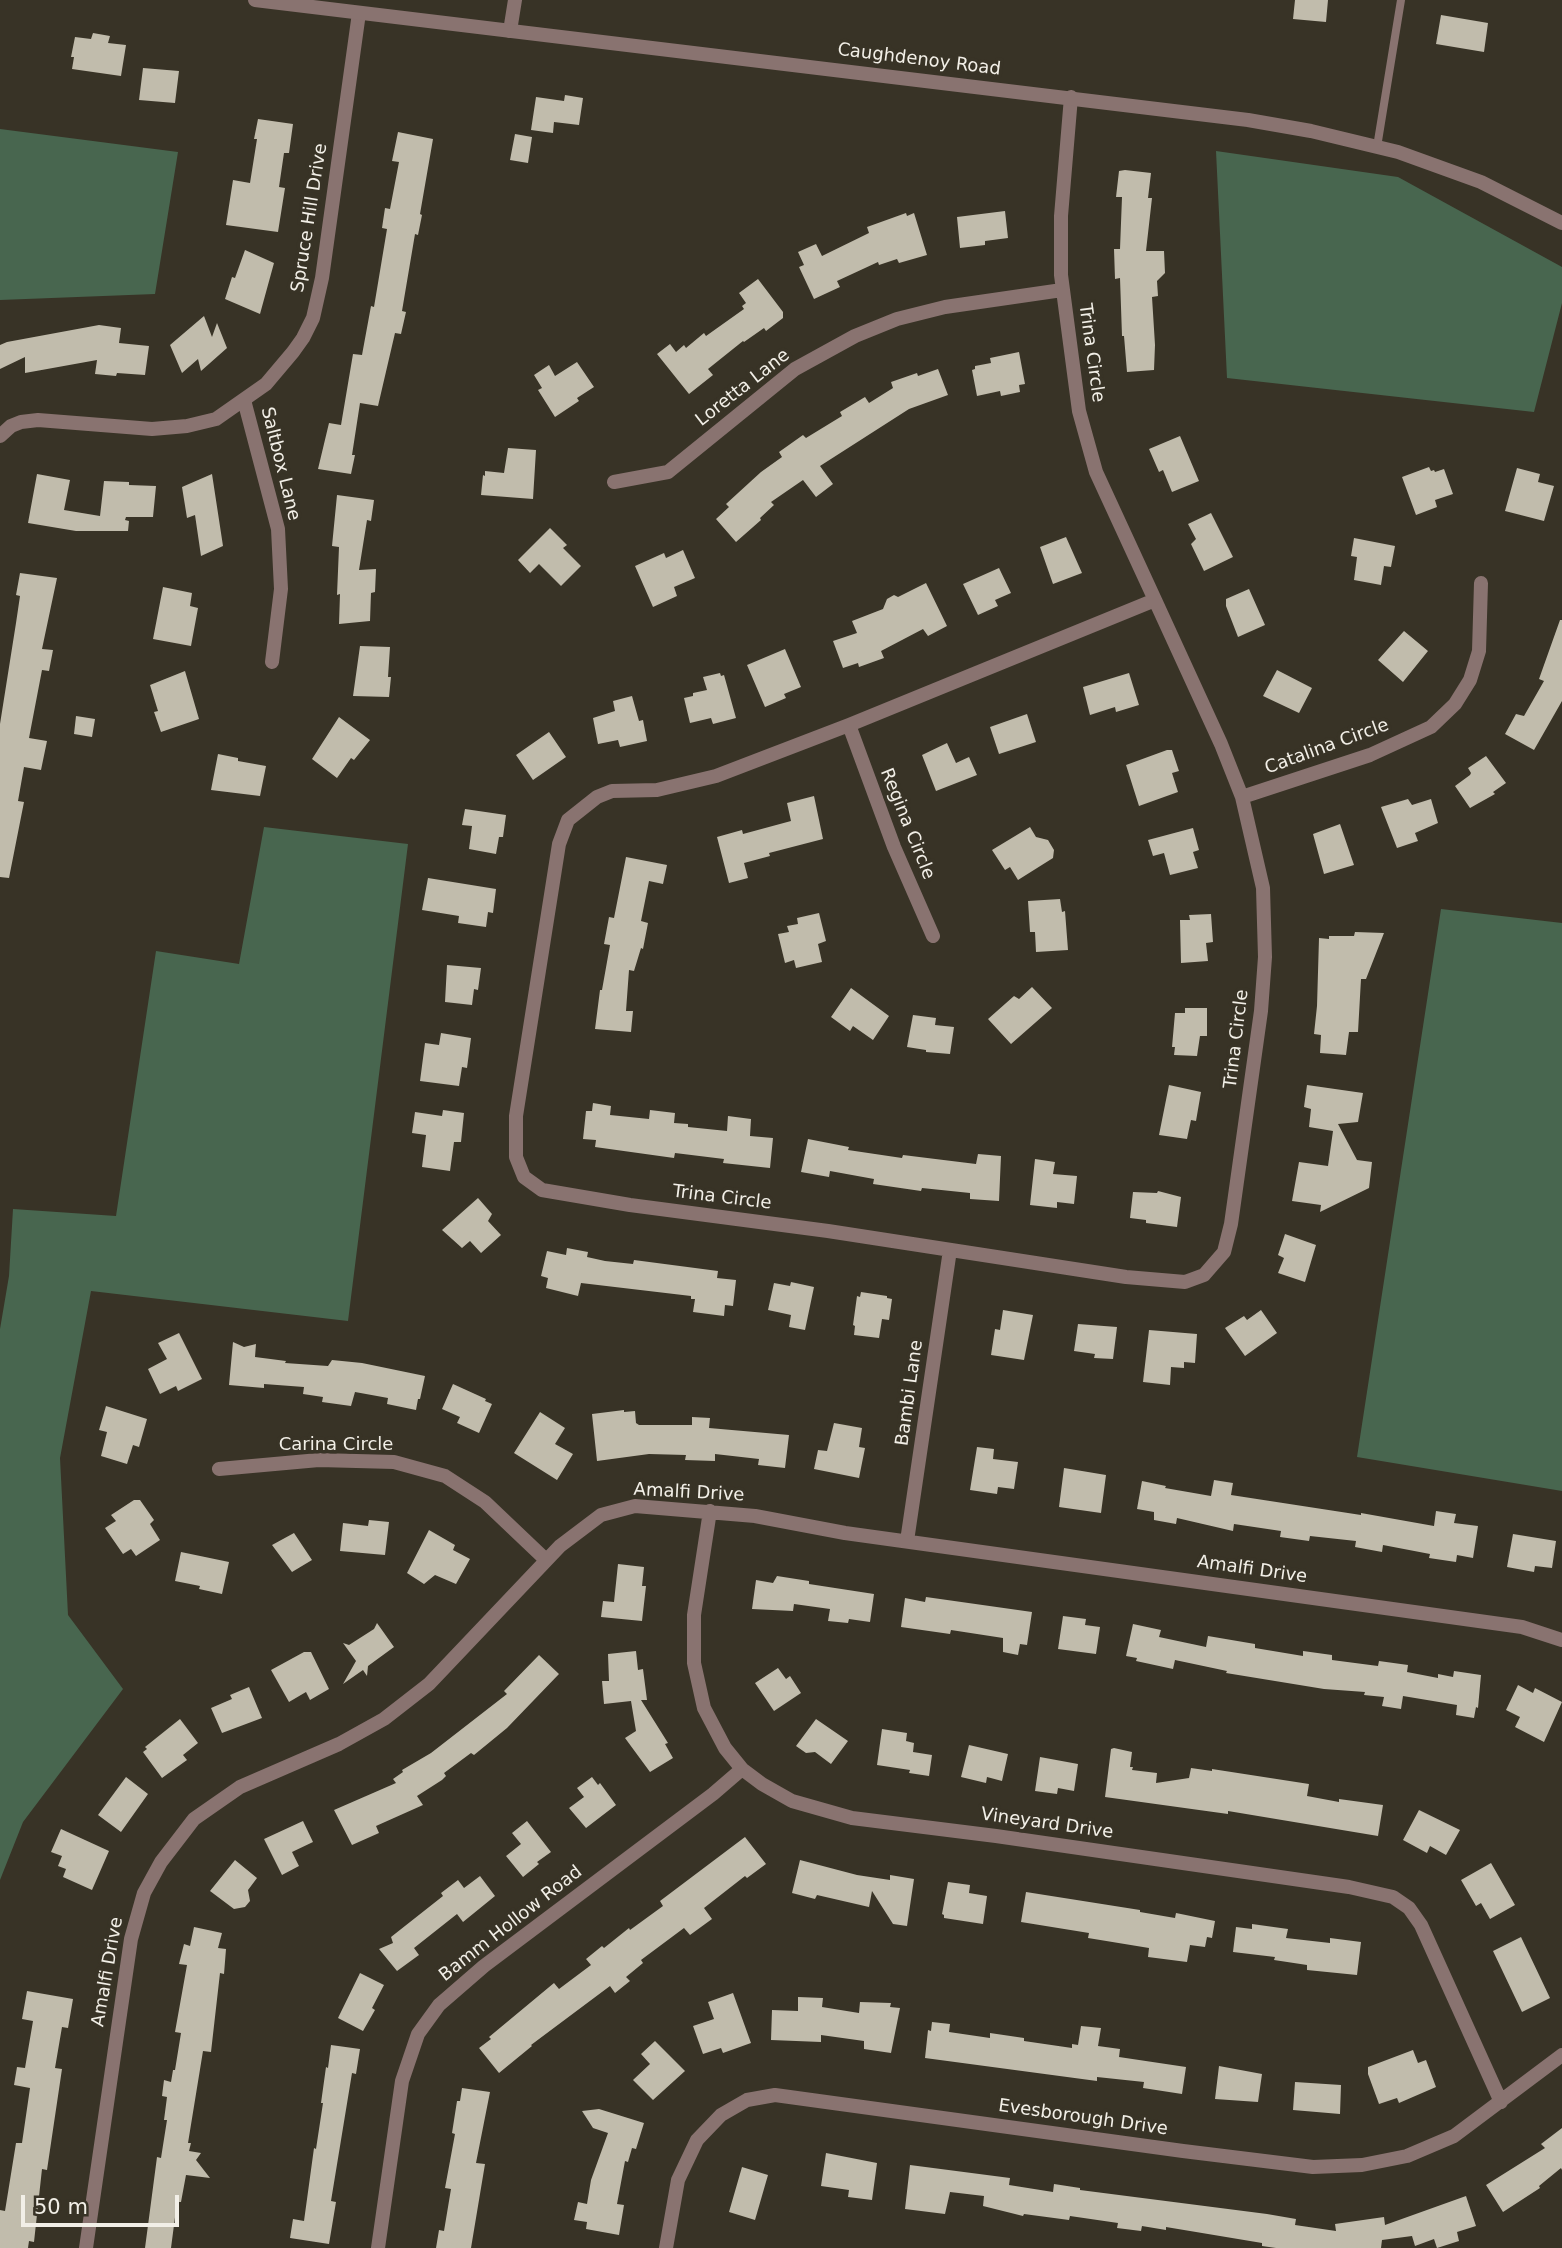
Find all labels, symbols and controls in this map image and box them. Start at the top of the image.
street label: Caughdenoy Road [836,39,1002,81]
street label: Spruce Hill Drive [288,142,332,294]
street label: Trina Circle [1073,302,1109,404]
street label: Loretta Lane [692,345,794,431]
street label: Saltbox Lane [255,405,305,523]
street label: Catalina Circle [1262,715,1392,779]
street label: Regina Circle [875,765,939,883]
street label: Trina Circle [1220,988,1254,1090]
street label: Trina Circle [671,1181,773,1215]
street label: Bambi Lane [892,1339,928,1447]
street label: Carina Circle [279,1434,393,1456]
street label: Amalfi Drive [633,1479,745,1507]
street label: Amalfi Drive [1196,1552,1308,1588]
street label: Vineyard Drive [979,1804,1115,1844]
street label: Bamm Hollow Road [435,1862,587,1986]
street label: Amalfi Drive [88,1916,128,2028]
street label: Evesborough Drive [997,2095,1169,2141]
scale bar [24,2182,182,2226]
text: 50 m [34,2195,88,2219]

